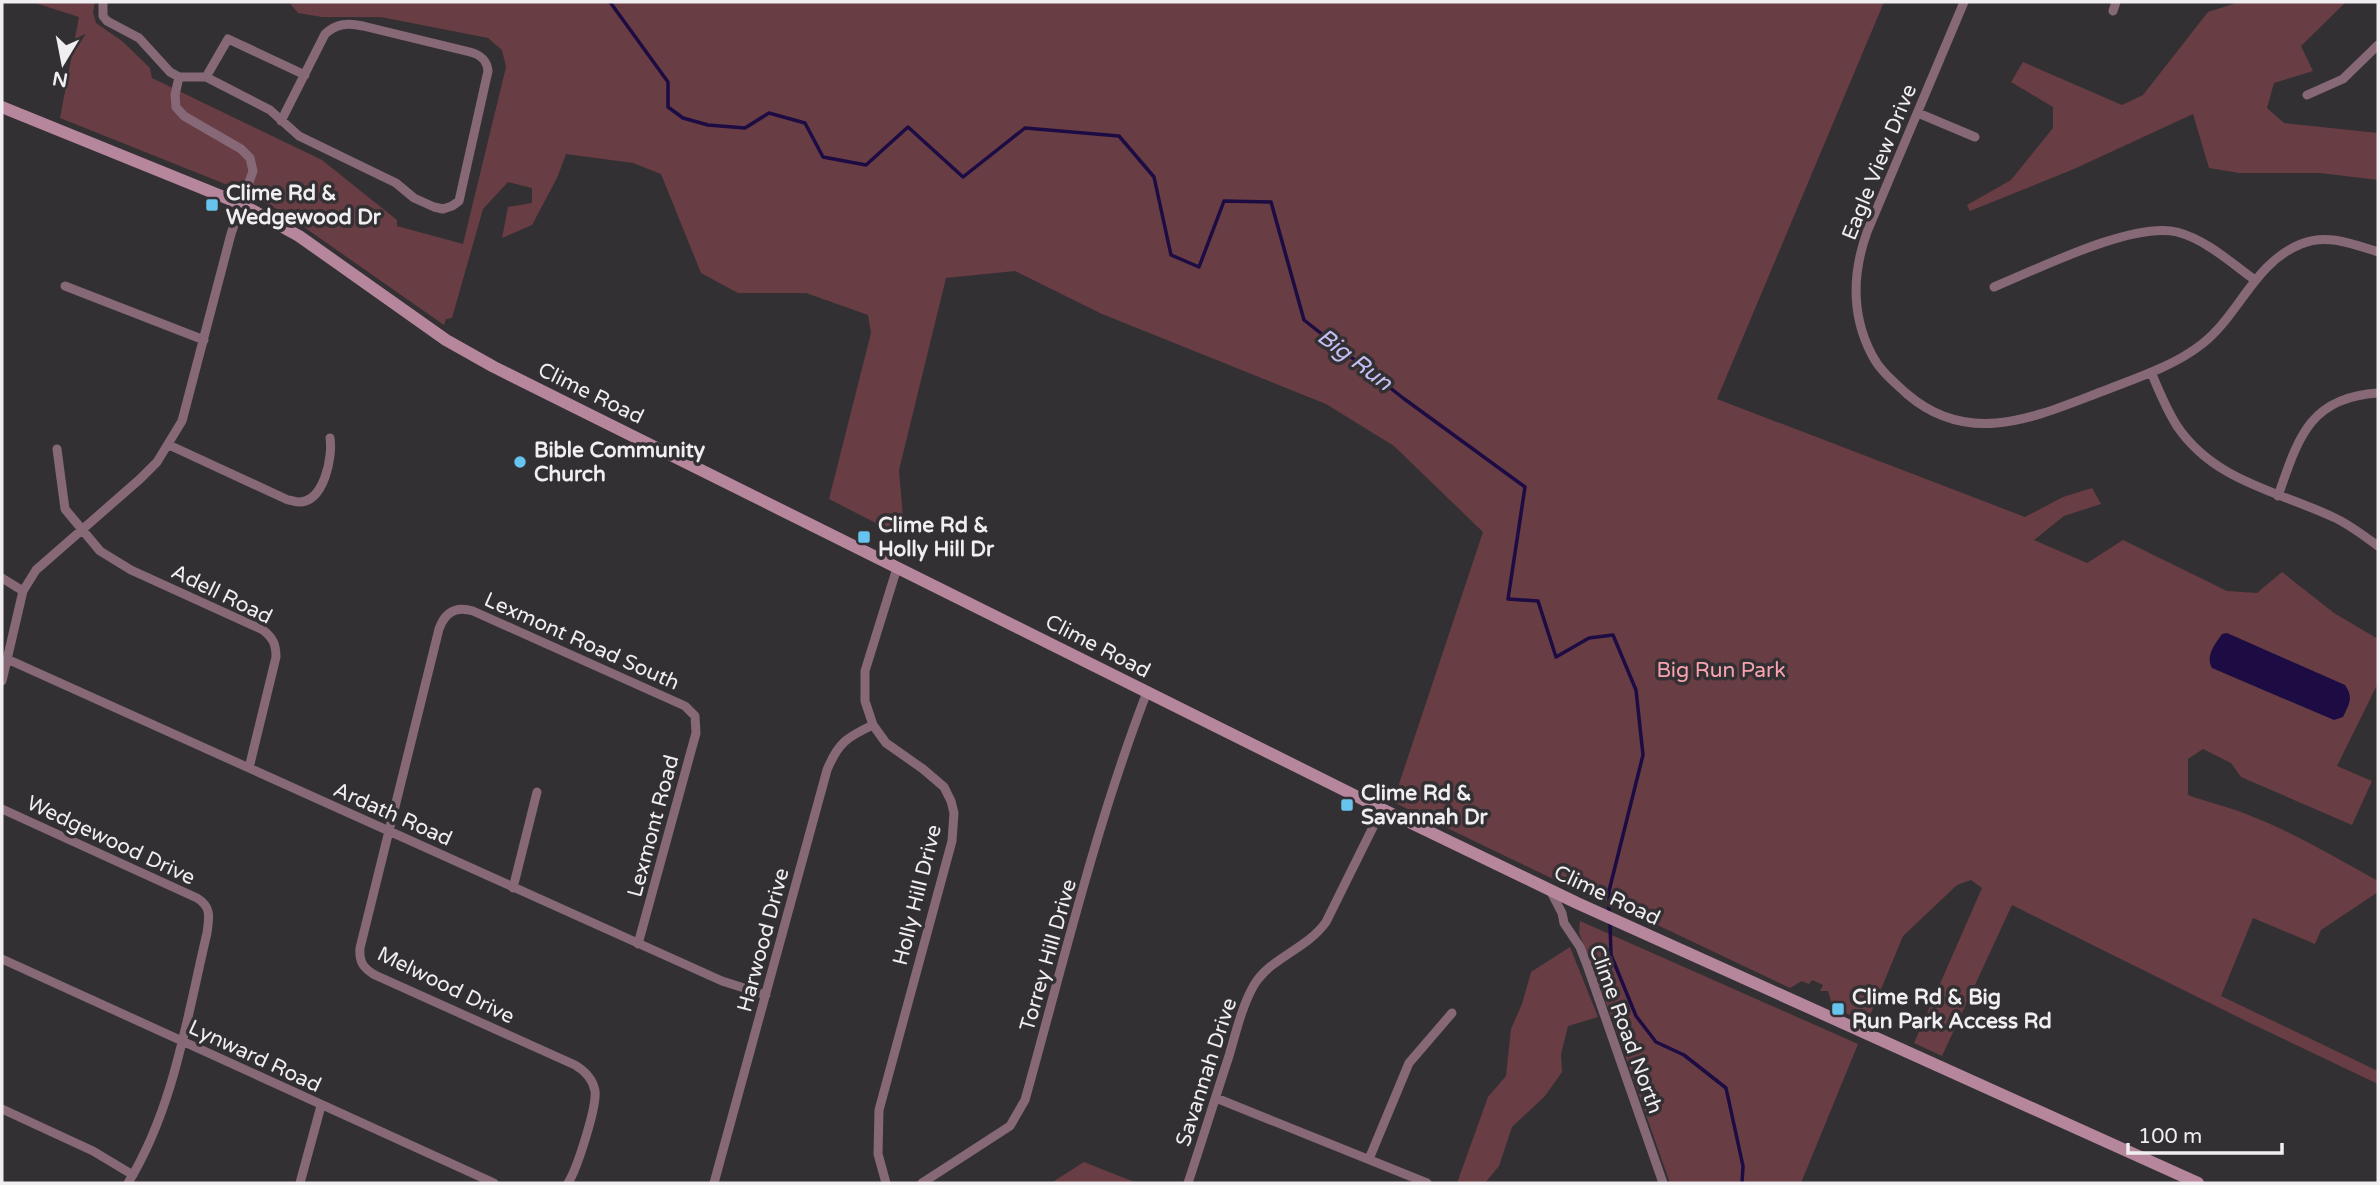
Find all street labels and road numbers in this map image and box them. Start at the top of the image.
street label: Eagle View Drive [1837,80,1922,244]
street label: Clime Road [534,357,648,430]
street label: Adell Road [167,559,276,630]
street label: Lexmont Road South [480,587,683,696]
street label: Clime Road [1041,609,1154,684]
street label: Lexmont Road [623,752,684,900]
street label: Ardath Road [330,777,456,852]
street label: Wedgewood Drive [23,790,199,890]
street label: Holly Hill Drive [888,822,947,968]
street label: Clime Road [1550,860,1664,931]
street label: Harwood Drive [732,865,795,1015]
street label: Torrey Hill Drive [1015,876,1082,1034]
street label: Melwood Drive [373,941,519,1030]
street label: Clime Road North [1583,941,1668,1117]
street label: Savannah Drive [1171,995,1242,1150]
street label: Lynward Road [184,1015,325,1098]

